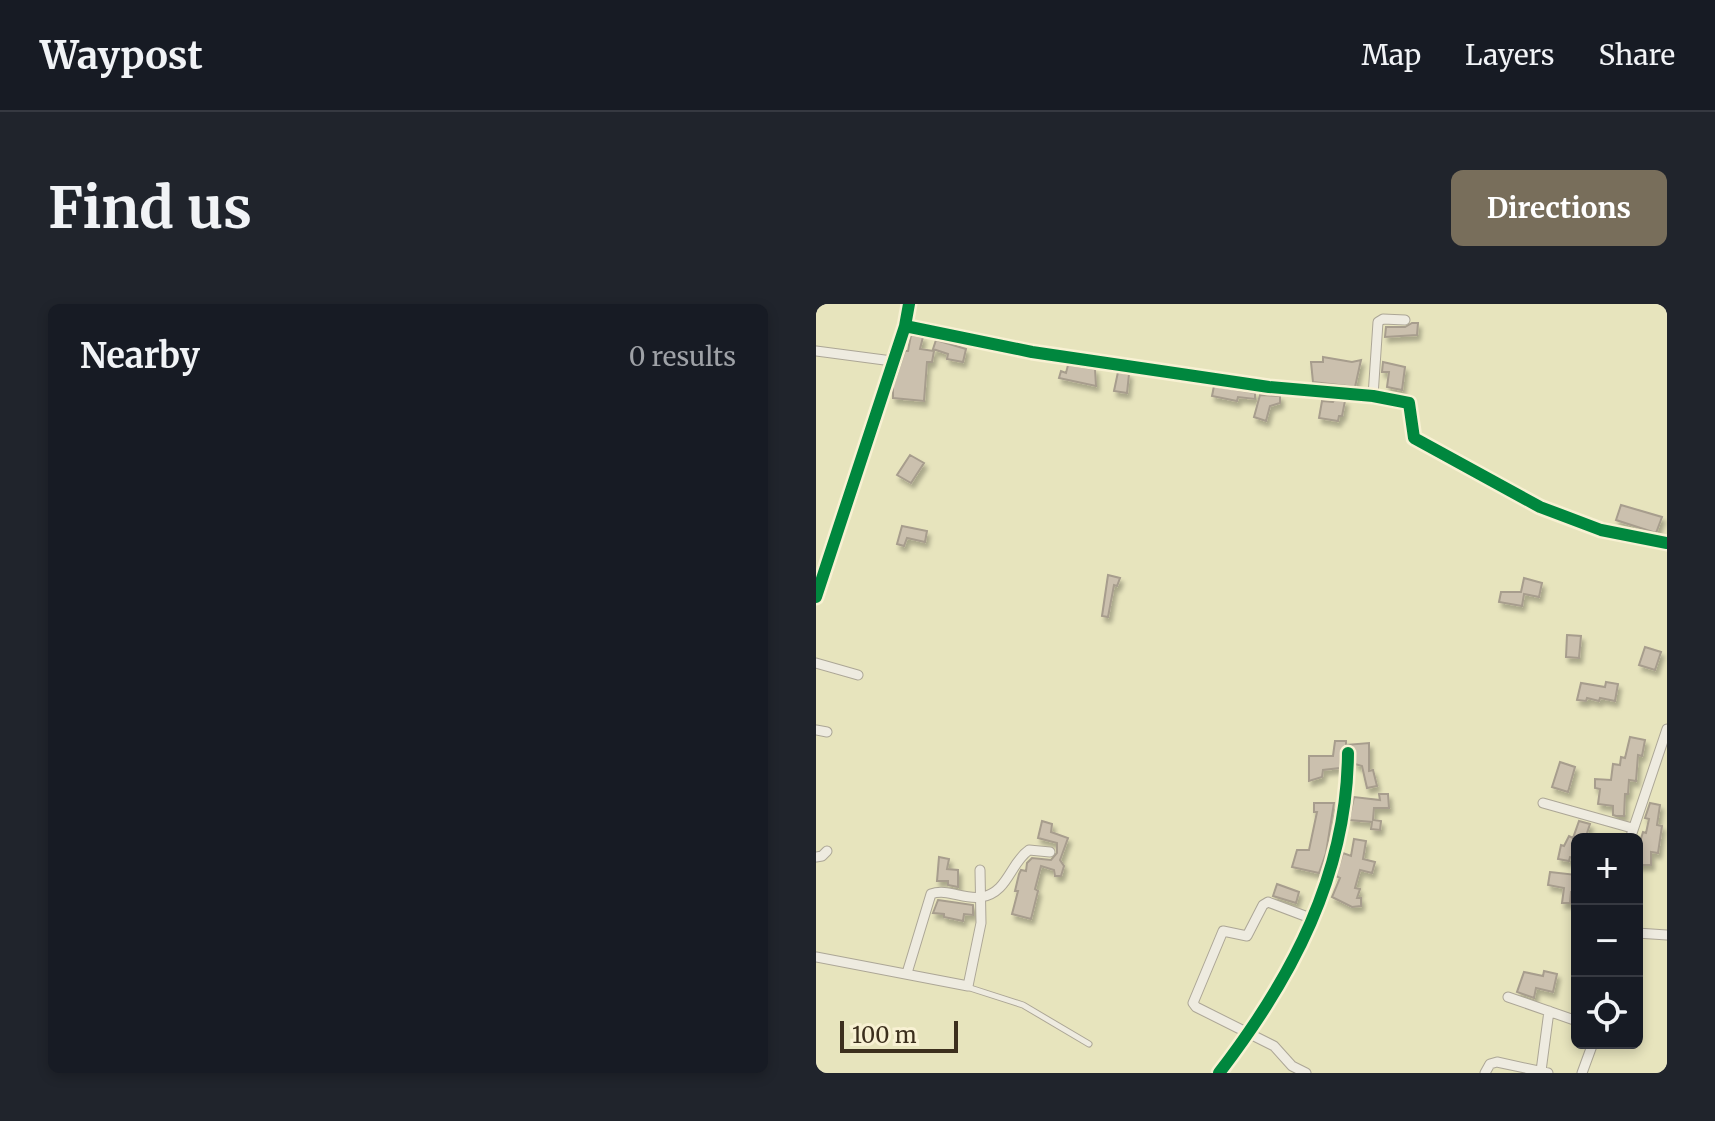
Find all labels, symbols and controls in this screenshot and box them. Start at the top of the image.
text: Waypost [40,32,203,79]
text: Map [1361,37,1421,73]
text: Layers [1465,37,1554,73]
text: Share [1598,37,1675,73]
button: Directions [1451,170,1667,246]
text: Find us [48,173,252,243]
text: Nearby [80,335,200,377]
text: 0 results [629,340,736,373]
map controls [1571,833,1643,1049]
button: + [1571,833,1643,905]
button: − [1571,905,1643,977]
button: locate [1571,977,1643,1049]
scale bar [840,1017,958,1053]
text: 100 m [852,1021,917,1049]

